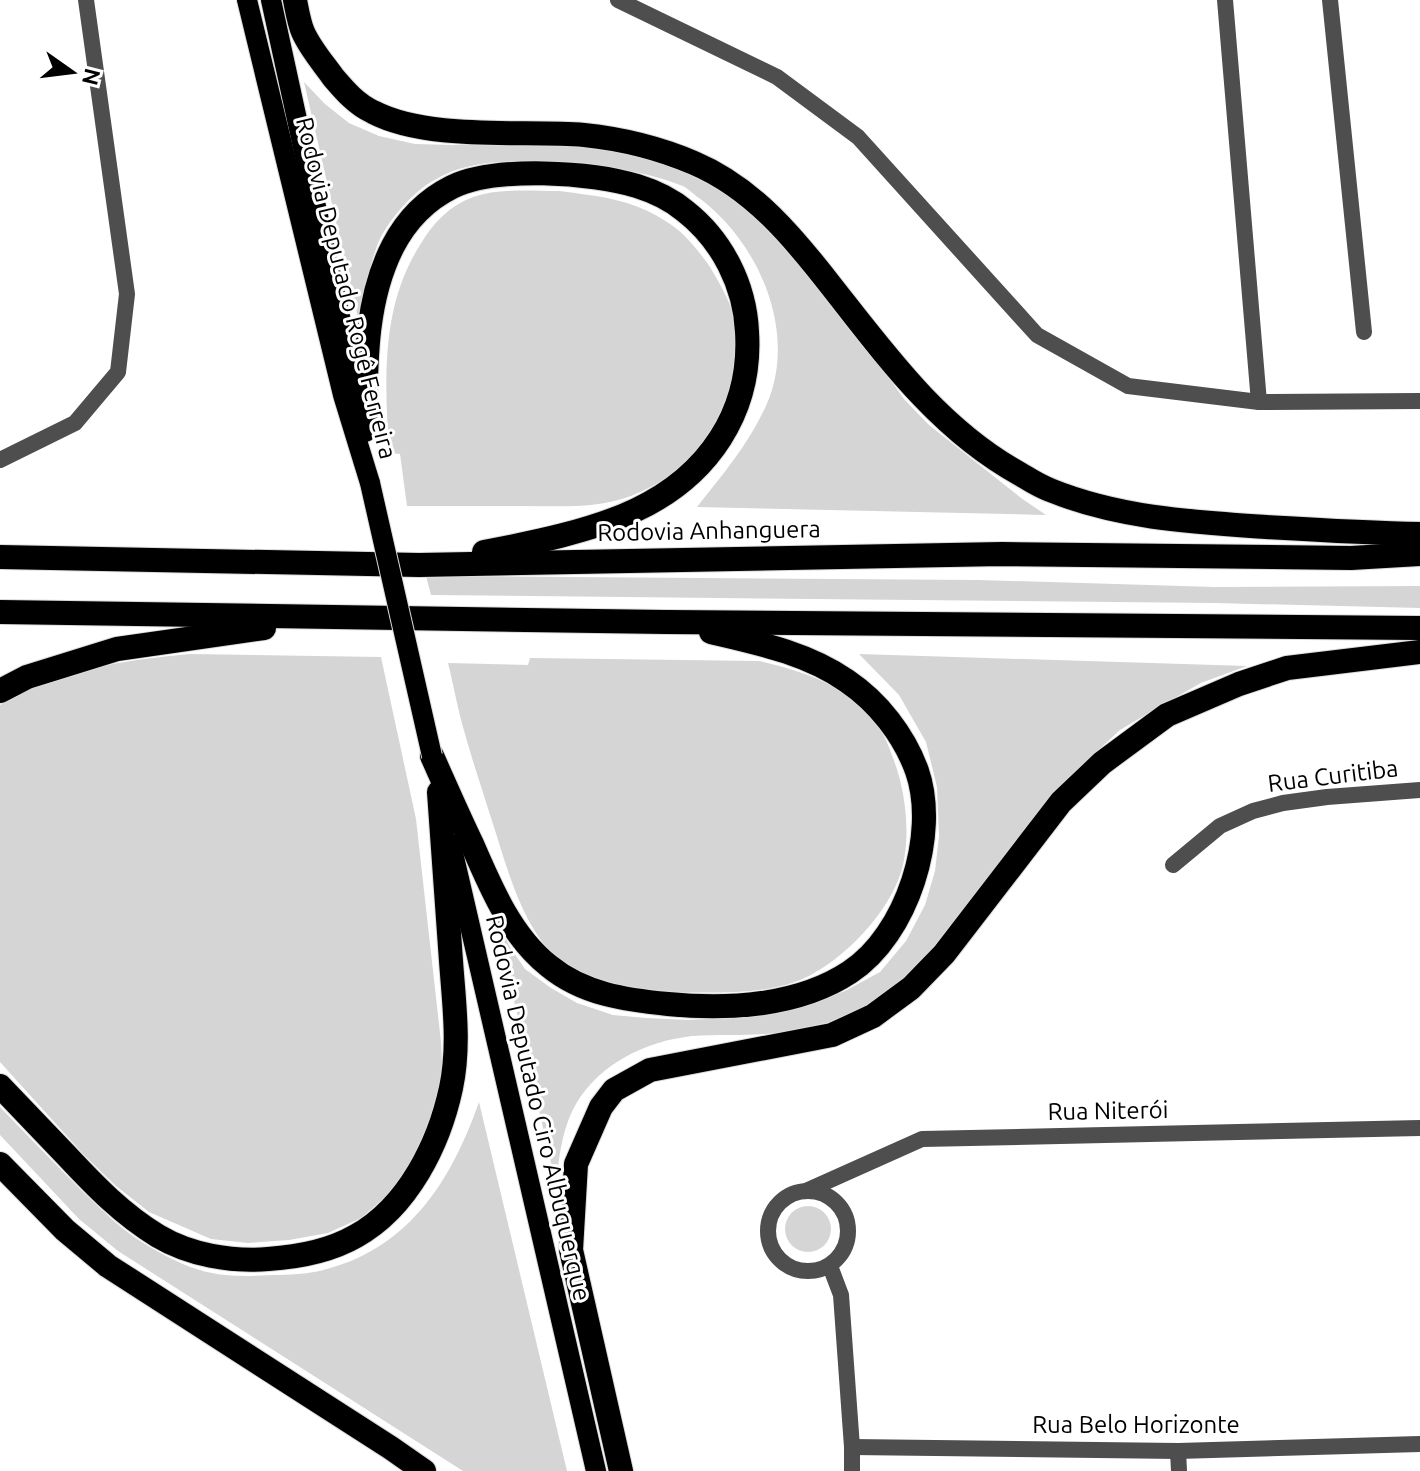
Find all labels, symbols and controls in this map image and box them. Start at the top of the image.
north arrow [32,32,112,112]
text: N [78,66,106,88]
street label: Rodovia Deputado Rogê Ferreira [291,114,402,462]
street label: Rodovia Anhanguera [597,515,821,546]
street label: Rua Curitiba [1266,754,1400,797]
street label: Rodovia Deputado Ciro Albuquerque [481,912,596,1304]
street label: Rua Niterói [1047,1096,1169,1125]
street label: Rua Belo Horizonte [1032,1411,1240,1438]

